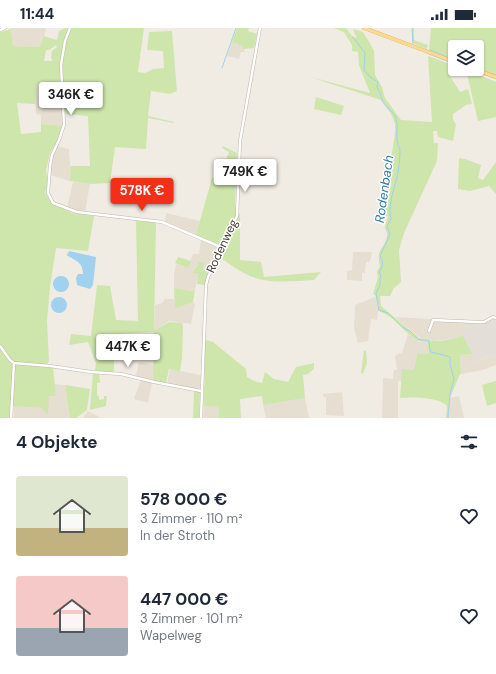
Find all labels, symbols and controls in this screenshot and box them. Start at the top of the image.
text: 11:44 [20,4,54,24]
map controls [448,40,484,76]
button: layers [448,40,484,76]
pin: 346K € [38,82,104,116]
text: 346K € [48,86,94,103]
water label: Rodenbach [371,154,397,224]
pin: 749K € [212,159,278,193]
text: 749K € [223,163,267,180]
pin: 578K € [109,178,175,212]
text: 578K € [120,182,164,199]
street label: Rodenweg [203,216,242,275]
pin: 447K € [95,334,161,368]
text: 447K € [105,338,151,355]
text: 4 Objekte [16,431,98,453]
icon: filters [458,431,480,453]
text: 578 000 € [140,488,228,510]
icon: home [48,492,96,540]
icon: heart [458,505,480,527]
text: 3 Zimmer · 110 m² [140,510,242,527]
text: In der Stroth [140,527,215,544]
text: 447 000 € [140,588,229,610]
icon: home [48,592,96,640]
icon: heart [458,605,480,627]
text: 3 Zimmer · 101 m² [140,610,242,627]
text: Wapelweg [140,627,202,644]

